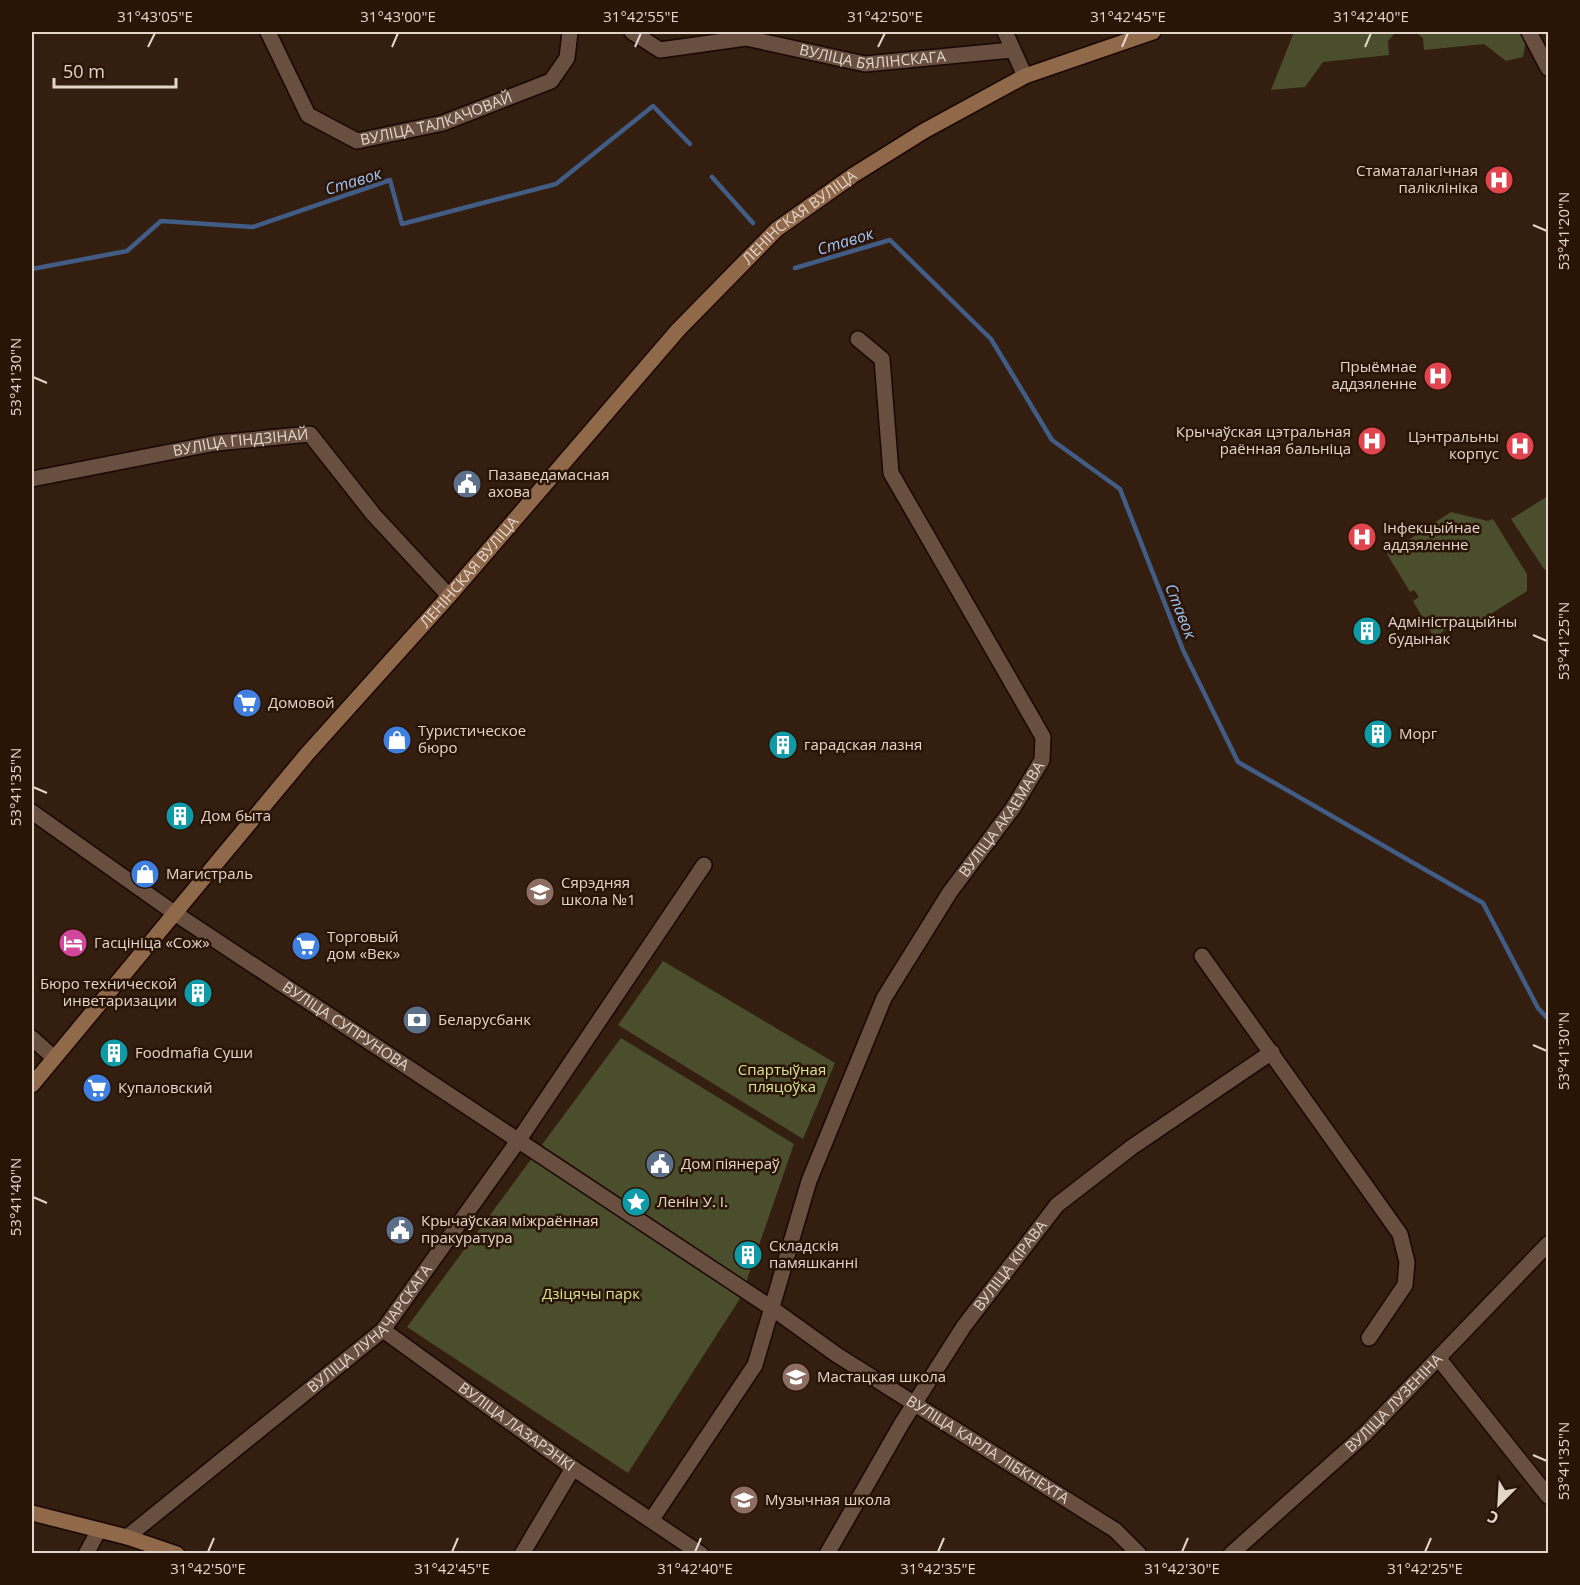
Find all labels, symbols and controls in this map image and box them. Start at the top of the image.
text: 31°43'05"E [117,6,193,26]
text: 31°43'00"E [360,6,436,26]
text: 31°42'55"E [603,6,679,26]
text: 31°42'50"E [847,6,923,26]
text: 31°42'45"E [1090,6,1166,26]
text: 31°42'40"E [1333,6,1409,26]
street label: ВУЛІЦА БЯЛІНСКАГА [798,39,947,73]
scale bar [54,51,176,89]
text: 50 m [63,59,105,83]
street label: ВУЛІЦА ТАЛКАЧОВАЙ [358,86,515,149]
place label: Стаматалагічная паліклініка [1356,160,1478,197]
water label: Ставок [322,162,385,200]
hospital icon: Стаматалагічная паліклініка [1483,164,1515,196]
street label: ЛЕНІНСКАЯ ВУЛІЦА [737,165,860,268]
text: 53°41'20"N [1553,192,1573,270]
water label: Ставок [814,222,877,260]
text: 53°41'30"N [5,338,25,416]
place label: Прыёмнае аддзяленне [1331,356,1417,393]
hospital icon: Прыёмнае аддзяленне [1422,360,1454,392]
place label: Крычаўская цэтральная раённая бальніца [1176,421,1351,458]
street label: ВУЛІЦА ГІНДЗІНАЙ [171,423,309,460]
hospital icon: Крычаўская цэтральная раённая бальніца [1356,425,1388,457]
place label: Цэнтральны корпус [1408,426,1499,463]
hospital icon: Цэнтральны корпус [1504,430,1536,462]
place label: Пазаведамасная ахова [488,464,610,501]
public building icon: Пазаведамасная ахова [451,468,483,500]
street label: ЛЕНІНСКАЯ ВУЛІЦА [415,511,523,631]
place label: Інфекцыйнае аддзяленне [1383,517,1480,554]
hospital icon: Інфекцыйнае аддзяленне [1346,521,1378,553]
water label: Ставок [1160,580,1202,643]
text: 53°41'25"N [1553,602,1573,680]
place label: Адміністрацыйны будынак [1388,611,1517,648]
building icon: Адміністрацыйны будынак [1351,615,1383,647]
supermarket icon: Домовой [231,687,263,719]
place label: Домовой [268,692,334,712]
building icon: Морг [1362,718,1394,750]
place label: Туристическое бюро [418,720,526,757]
place label: Морг [1399,723,1438,743]
shop icon: Туристическое бюро [381,724,413,756]
building icon: гарадская лазня [767,729,799,761]
place label: гарадская лазня [804,734,922,754]
text: 53°41'35"N [5,748,25,826]
street label: ВУЛІЦА АКАЕМАВА [954,757,1048,881]
building icon: Дом быта [164,800,196,832]
place label: Дом быта [201,805,271,825]
shop icon: Магистраль [129,858,161,890]
place label: Магистраль [166,863,253,883]
place label: Сярэдняя школа №1 [561,872,636,909]
school or university icon: Сярэдняя школа №1 [524,876,556,908]
place label: Торговый дом «Век» [327,926,400,963]
hotel icon: Гасцініца «Сож» [57,927,89,959]
supermarket icon: Торговый дом «Век» [290,930,322,962]
place label: Гасцініца «Сож» [94,932,210,952]
place label: Бюро технической инветаризации [40,973,177,1010]
street label: ВУЛІЦА СУПРУНОВА [279,976,414,1075]
building icon: Бюро технической инветаризации [182,977,214,1009]
bank icon: Беларусбанк [401,1004,433,1036]
place label: Беларусбанк [438,1009,531,1029]
text: 53°41'30"N [1553,1012,1573,1090]
building icon: Foodmafia Суши [98,1037,130,1069]
place label: Foodmafia Суши [135,1042,253,1062]
park label: Спартыўная пляцоўка [738,1059,826,1096]
supermarket icon: Купаловский [81,1072,113,1104]
place label: Купаловский [118,1077,213,1097]
public building icon: Дом піянераў [644,1148,676,1180]
place label: Дом піянераў [681,1153,780,1173]
text: 53°41'40"N [5,1158,25,1236]
place icon: Ленін У. І. [620,1186,652,1218]
place label: Ленін У. І. [657,1191,728,1211]
place label: Крычаўская міжраённая пракуратура [421,1210,599,1247]
public building icon: Крычаўская міжраённая пракуратура [384,1214,416,1246]
street label: ВУЛІЦА КІРАВА [968,1215,1051,1315]
place label: Складскія памяшканні [769,1235,858,1272]
building icon: Складскія памяшканні [732,1239,764,1271]
street label: ВУЛІЦА ЛУНАЧАРСКАГА [302,1260,436,1397]
park label: Дзіцячы парк [542,1283,640,1303]
street label: ВУЛІЦА ЛУЗЕНІНА [1340,1349,1446,1456]
school or university icon: Мастацкая школа [780,1361,812,1393]
place label: Мастацкая школа [817,1366,946,1386]
street label: ВУЛІЦА ЛАЗАРЭНКІ [455,1377,579,1475]
street label: ВУЛІЦА КАРЛА ЛІБКНЕХТА [903,1390,1074,1508]
text: 53°41'35"N [1553,1422,1573,1500]
north arrow [1469,1474,1529,1534]
school or university icon: Музычная школа [728,1484,760,1516]
place label: Музычная школа [765,1489,891,1509]
text: С [1484,1506,1502,1530]
text: 31°42'50"E [170,1558,246,1578]
text: 31°42'45"E [414,1558,490,1578]
text: 31°42'40"E [657,1558,733,1578]
text: 31°42'35"E [900,1558,976,1578]
text: 31°42'30"E [1144,1558,1220,1578]
text: 31°42'25"E [1387,1558,1463,1578]

